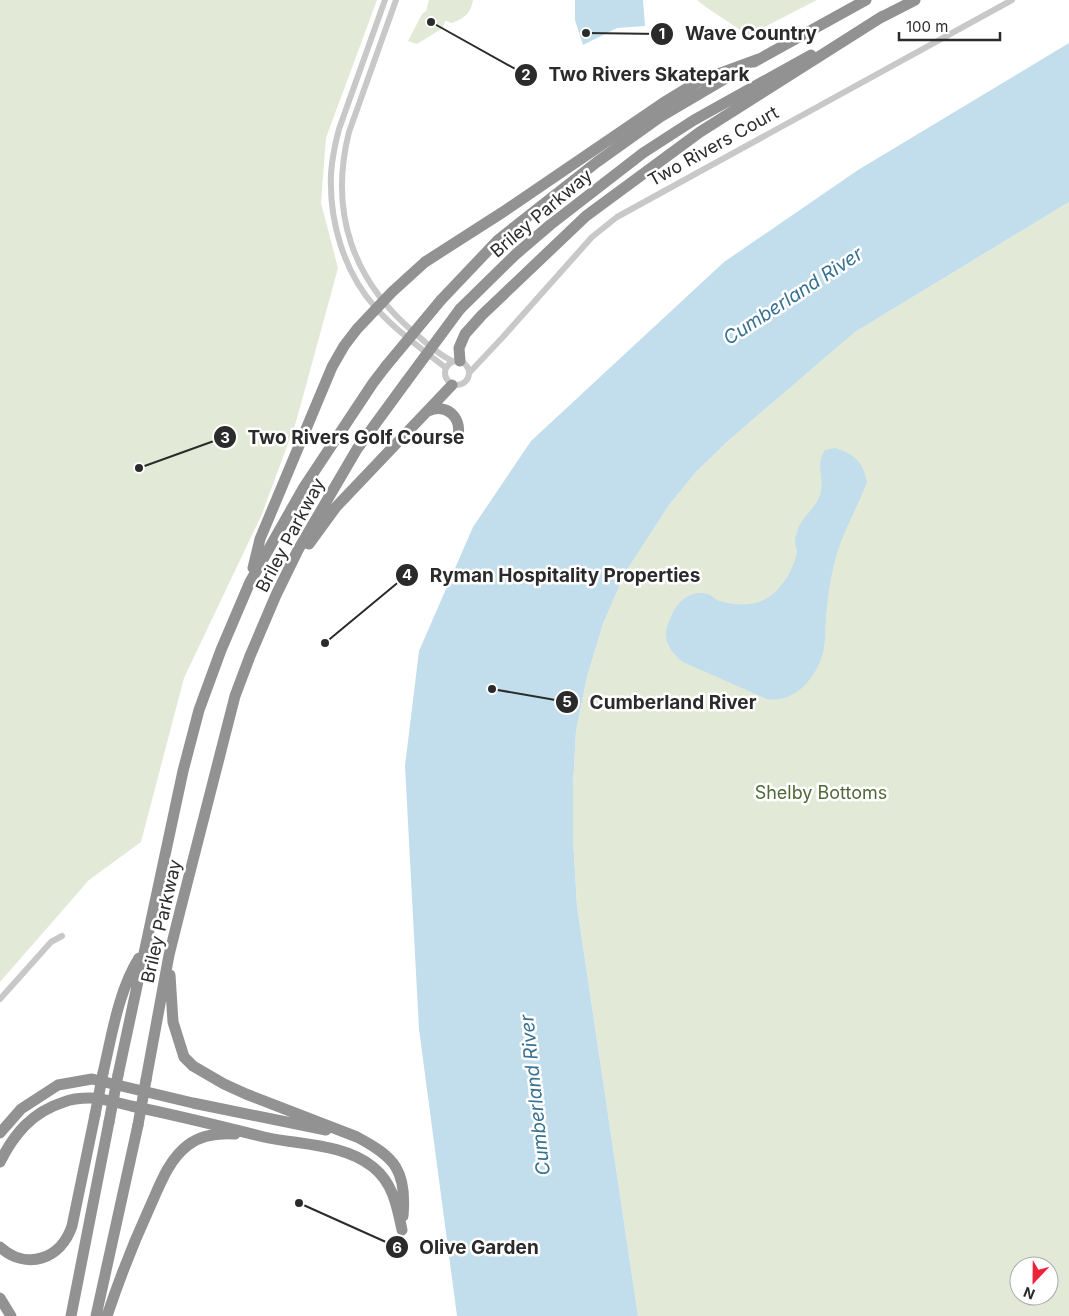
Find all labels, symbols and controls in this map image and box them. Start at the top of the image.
scale bar [899,10,1000,42]
callout: Wave Country [650,17,827,51]
text: 100 m [906,17,948,36]
text: Wave Country [685,22,818,45]
text: 1 [659,24,665,43]
callout: Two Rivers Skatepark [513,58,760,92]
text: Two Rivers Skatepark [548,63,750,86]
text: 2 [521,65,531,84]
street label: Two Rivers Court [644,101,782,191]
street label: Briley Parkway [486,164,596,262]
water label: Cumberland River [719,242,868,350]
callout: Two Rivers Golf Course [213,420,474,454]
text: Two Rivers Golf Course [248,426,464,449]
text: 3 [220,428,230,447]
street label: Briley Parkway [251,474,329,596]
callout: Ryman Hospitality Properties [395,558,710,592]
text: Ryman Hospitality Properties [430,564,700,587]
text: 4 [402,565,412,584]
callout: Cumberland River [555,685,767,719]
text: Cumberland River [590,691,757,714]
text: 5 [562,692,572,711]
park label: Shelby Bottoms [755,782,887,803]
street label: Briley Parkway [137,857,185,985]
water label: Cumberland River [515,1013,555,1177]
callout: Olive Garden [385,1230,549,1264]
text: Olive Garden [419,1236,539,1259]
text: 6 [392,1238,402,1257]
north arrow [1009,1256,1059,1306]
text: N [1021,1284,1037,1303]

